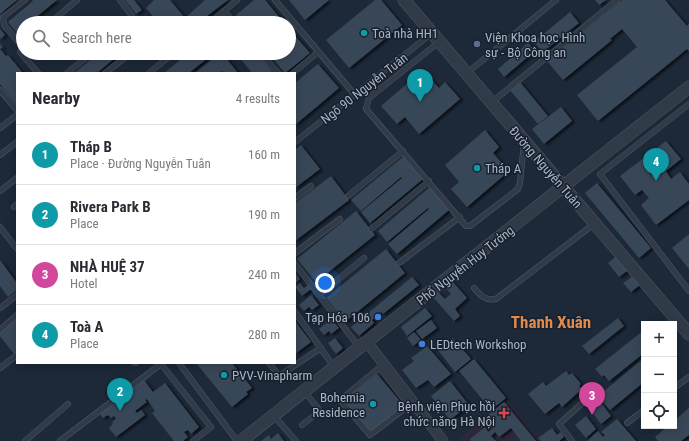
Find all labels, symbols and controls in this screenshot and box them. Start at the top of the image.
search box [16,16,296,60]
place label: Toà nhà HH1 [372,26,438,41]
icon: search [30,27,52,49]
marker: Toà nhà HH1 [359,28,369,38]
text: Search here [62,29,132,47]
place label: Viện Khoa học Hình sự - Bộ Công an [485,30,585,60]
marker: Viện Khoa học Hình sự - Bộ Công an [472,39,482,49]
street label: Ngõ 90 Nguyễn Tuân [318,50,411,127]
pin: 1 [407,69,433,102]
text: Nearby [32,88,80,108]
text: 4 results [236,91,280,106]
street label: Đường Nguyễn Tuân [506,123,585,211]
text: Tháp B [70,138,112,156]
text: 1 [42,147,48,162]
text: 160 m [248,147,280,162]
pin: 4 [643,148,669,181]
text: Place · Đường Nguyễn Tuân [70,156,211,171]
place label: Tháp A [485,161,522,176]
marker: Tháp A [472,163,482,173]
text: Rivera Park B [70,198,151,216]
text: 2 [42,207,48,222]
text: 190 m [248,207,280,222]
text: Place [70,216,99,231]
street label: Phố Nguyễn Huy Tưởng [414,223,517,308]
text: NHÀ HUỆ 37 [70,258,145,276]
text: 3 [42,267,48,282]
text: 240 m [248,267,280,282]
your location [315,273,335,293]
text: Hotel [70,276,98,291]
place label: Tạp Hóa 106 [305,310,370,325]
marker: Tạp Hóa 106 [373,312,383,322]
district label: Thanh Xuân [511,312,591,332]
text: Toà A [70,318,104,336]
map controls [641,321,677,429]
button: + [641,321,677,357]
text: 4 [42,327,48,342]
text: 280 m [248,327,280,342]
text: Place [70,336,99,351]
place label: LEDtech Workshop [430,337,526,352]
marker: LEDtech Workshop [417,339,427,349]
button: − [641,357,677,393]
place label: PVV-Vinapharm [232,368,312,383]
marker: PVV-Vinapharm [219,370,229,380]
pin: 2 [107,378,133,411]
pin: 3 [579,382,605,415]
place label: Bohemia Residence [312,390,365,420]
button: locate [641,393,677,429]
marker: Bohemia Residence [368,399,378,409]
place label: Bệnh viện Phục hồi chức năng Hà Nội [398,399,495,429]
marker: Bệnh viện Phục hồi chức năng Hà Nội [498,407,510,419]

